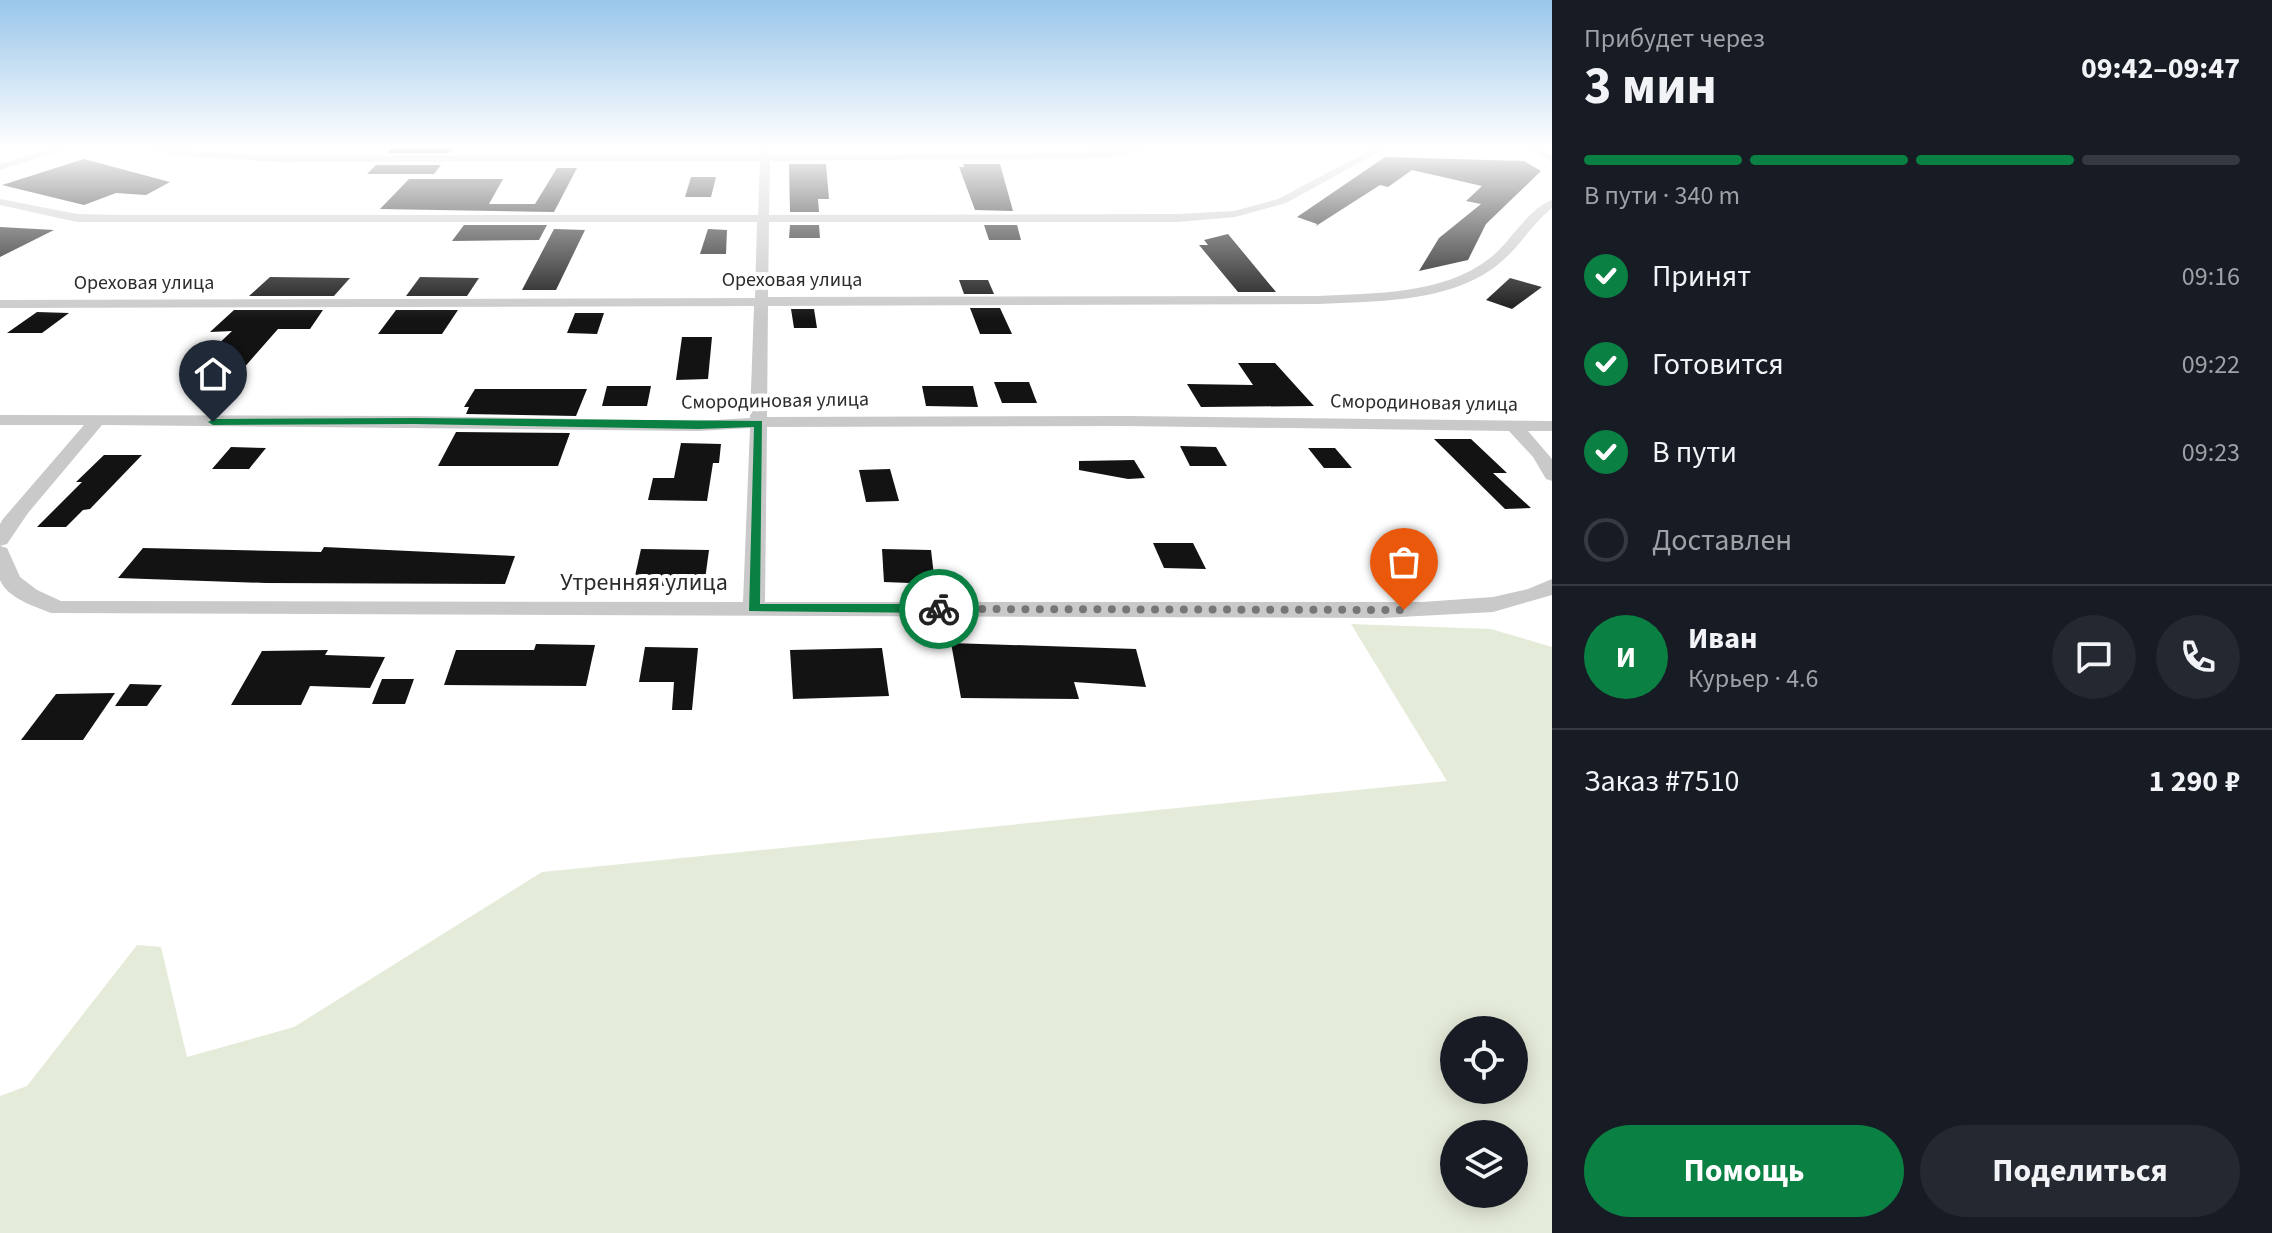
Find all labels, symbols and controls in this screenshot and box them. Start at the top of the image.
text: Прибудет через [1584,20,1765,57]
text: 09:42–09:47 [2081,47,2240,90]
text: 3 мин [1584,50,1717,124]
text: В пути · 340 m [1584,177,1740,214]
icon: check [1584,254,1628,298]
text: Принят [1652,255,1751,298]
text: 09:16 [2182,258,2240,295]
street label: Ореховая улица [722,266,862,294]
street label: Ореховая улица [74,269,214,297]
pin [179,340,247,422]
icon: check [1584,342,1628,386]
text: Готовится [1652,343,1784,386]
text: 09:22 [2182,346,2240,383]
icon: home [191,352,235,396]
street label: Смородиновая улица [681,385,869,417]
street label: Смородиновая улица [1330,387,1518,419]
icon: check [1584,430,1628,474]
text: В пути [1652,431,1737,474]
text: 09:23 [2182,434,2240,471]
text: Доставлен [1652,519,1792,562]
pin [1370,528,1438,610]
icon: bag [1382,540,1426,584]
street label: Утренняя улица [560,565,728,600]
courier [899,569,979,649]
icon: bike [917,587,961,631]
button: chat [2052,615,2136,699]
button: phone [2156,615,2240,699]
text: Иван [1688,617,1757,660]
text: И [1616,636,1636,679]
text: Курьер · 4.6 [1688,660,1818,697]
text: Заказ #7510 [1584,760,1740,803]
text: 1 290 ₽ [2149,760,2240,803]
map controls [1440,1016,1528,1208]
button: locate [1440,1016,1528,1104]
button: layers [1440,1120,1528,1208]
button: Помощь [1584,1125,1904,1217]
button: Поделиться [1920,1125,2240,1217]

